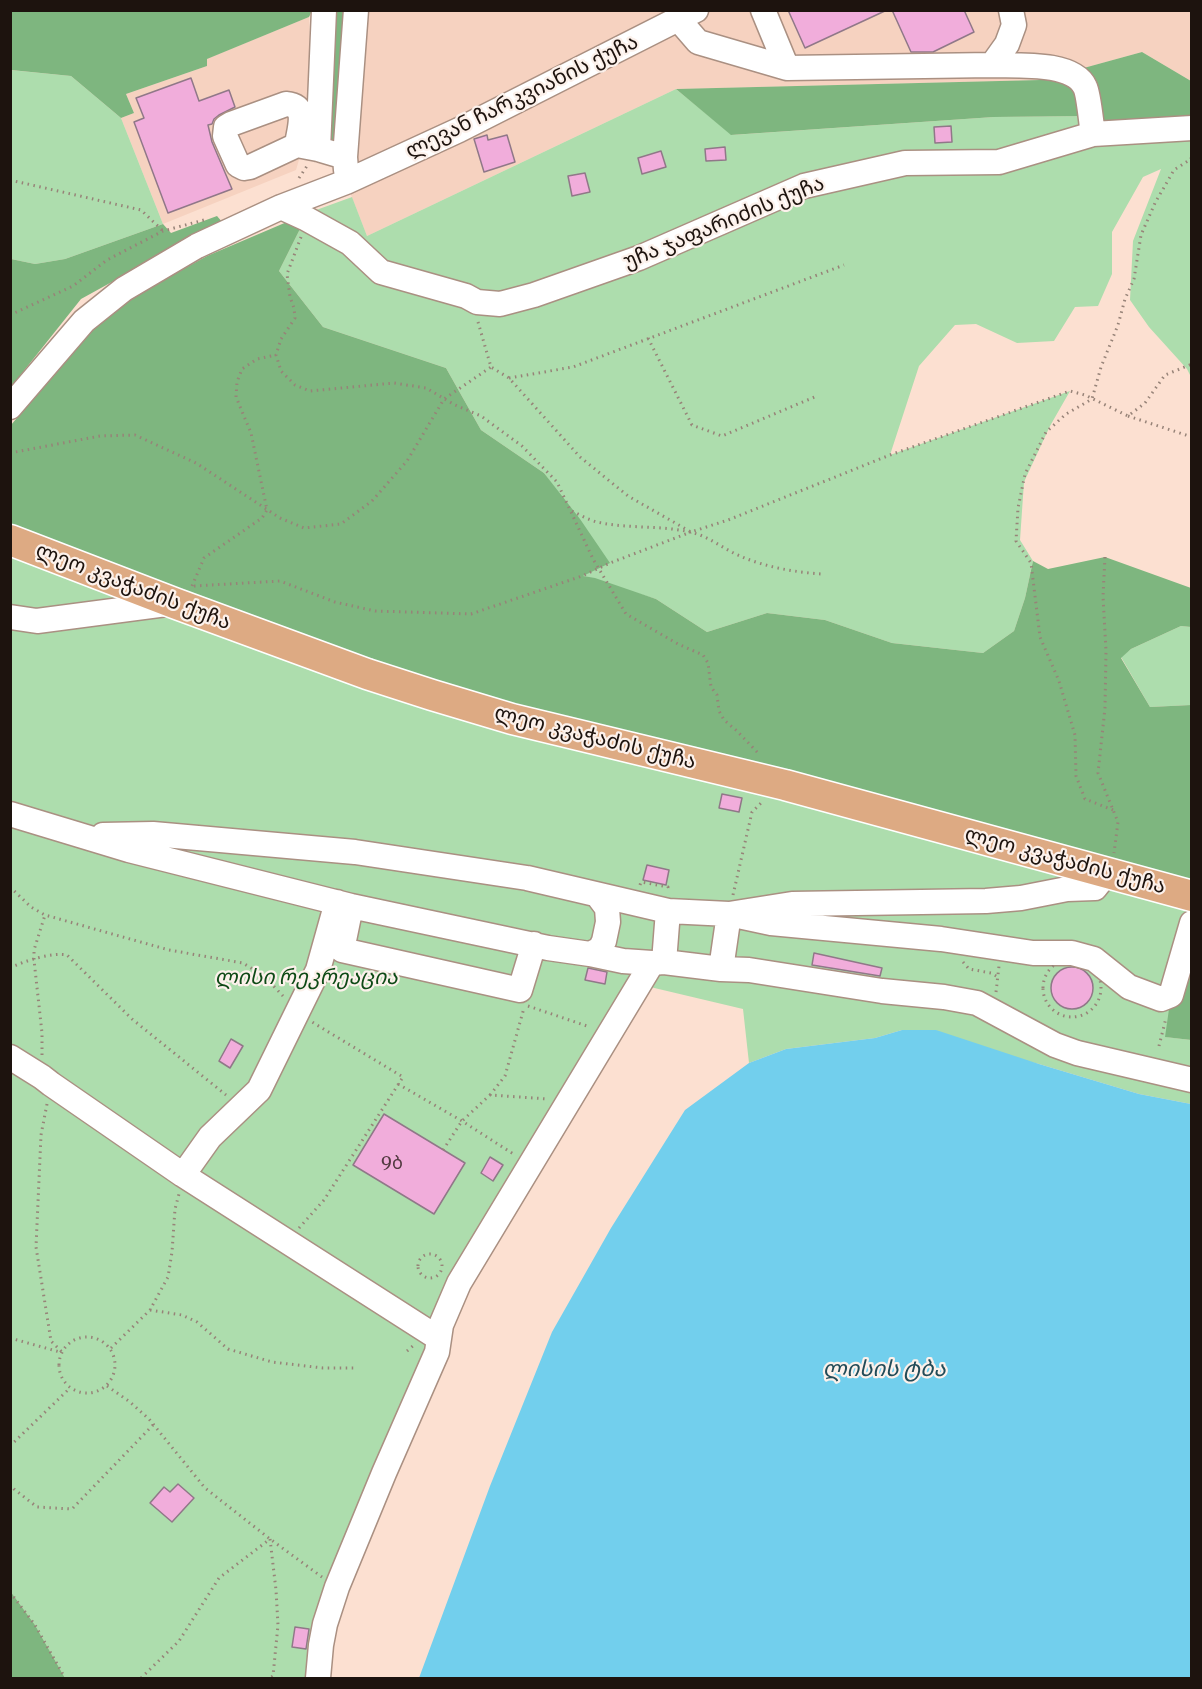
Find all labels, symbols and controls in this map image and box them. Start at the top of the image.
street label: ლევან ჩარკვიანის ქუჩა [402,30,642,164]
street label: უჩა ჯაფარიძის ქუჩა [620,171,828,275]
street label: ლეო კვაჭაძის ქუჩა [32,538,234,636]
street label: ლეო კვაჭაძის ქუჩა [492,701,698,775]
street label: ლეო კვაჭაძის ქუჩა [962,822,1168,900]
park label: ლისი რეკრეაცია [215,965,397,991]
house number: 9ბ [381,1153,403,1175]
water label: ლისის ტბა [823,1357,945,1383]

